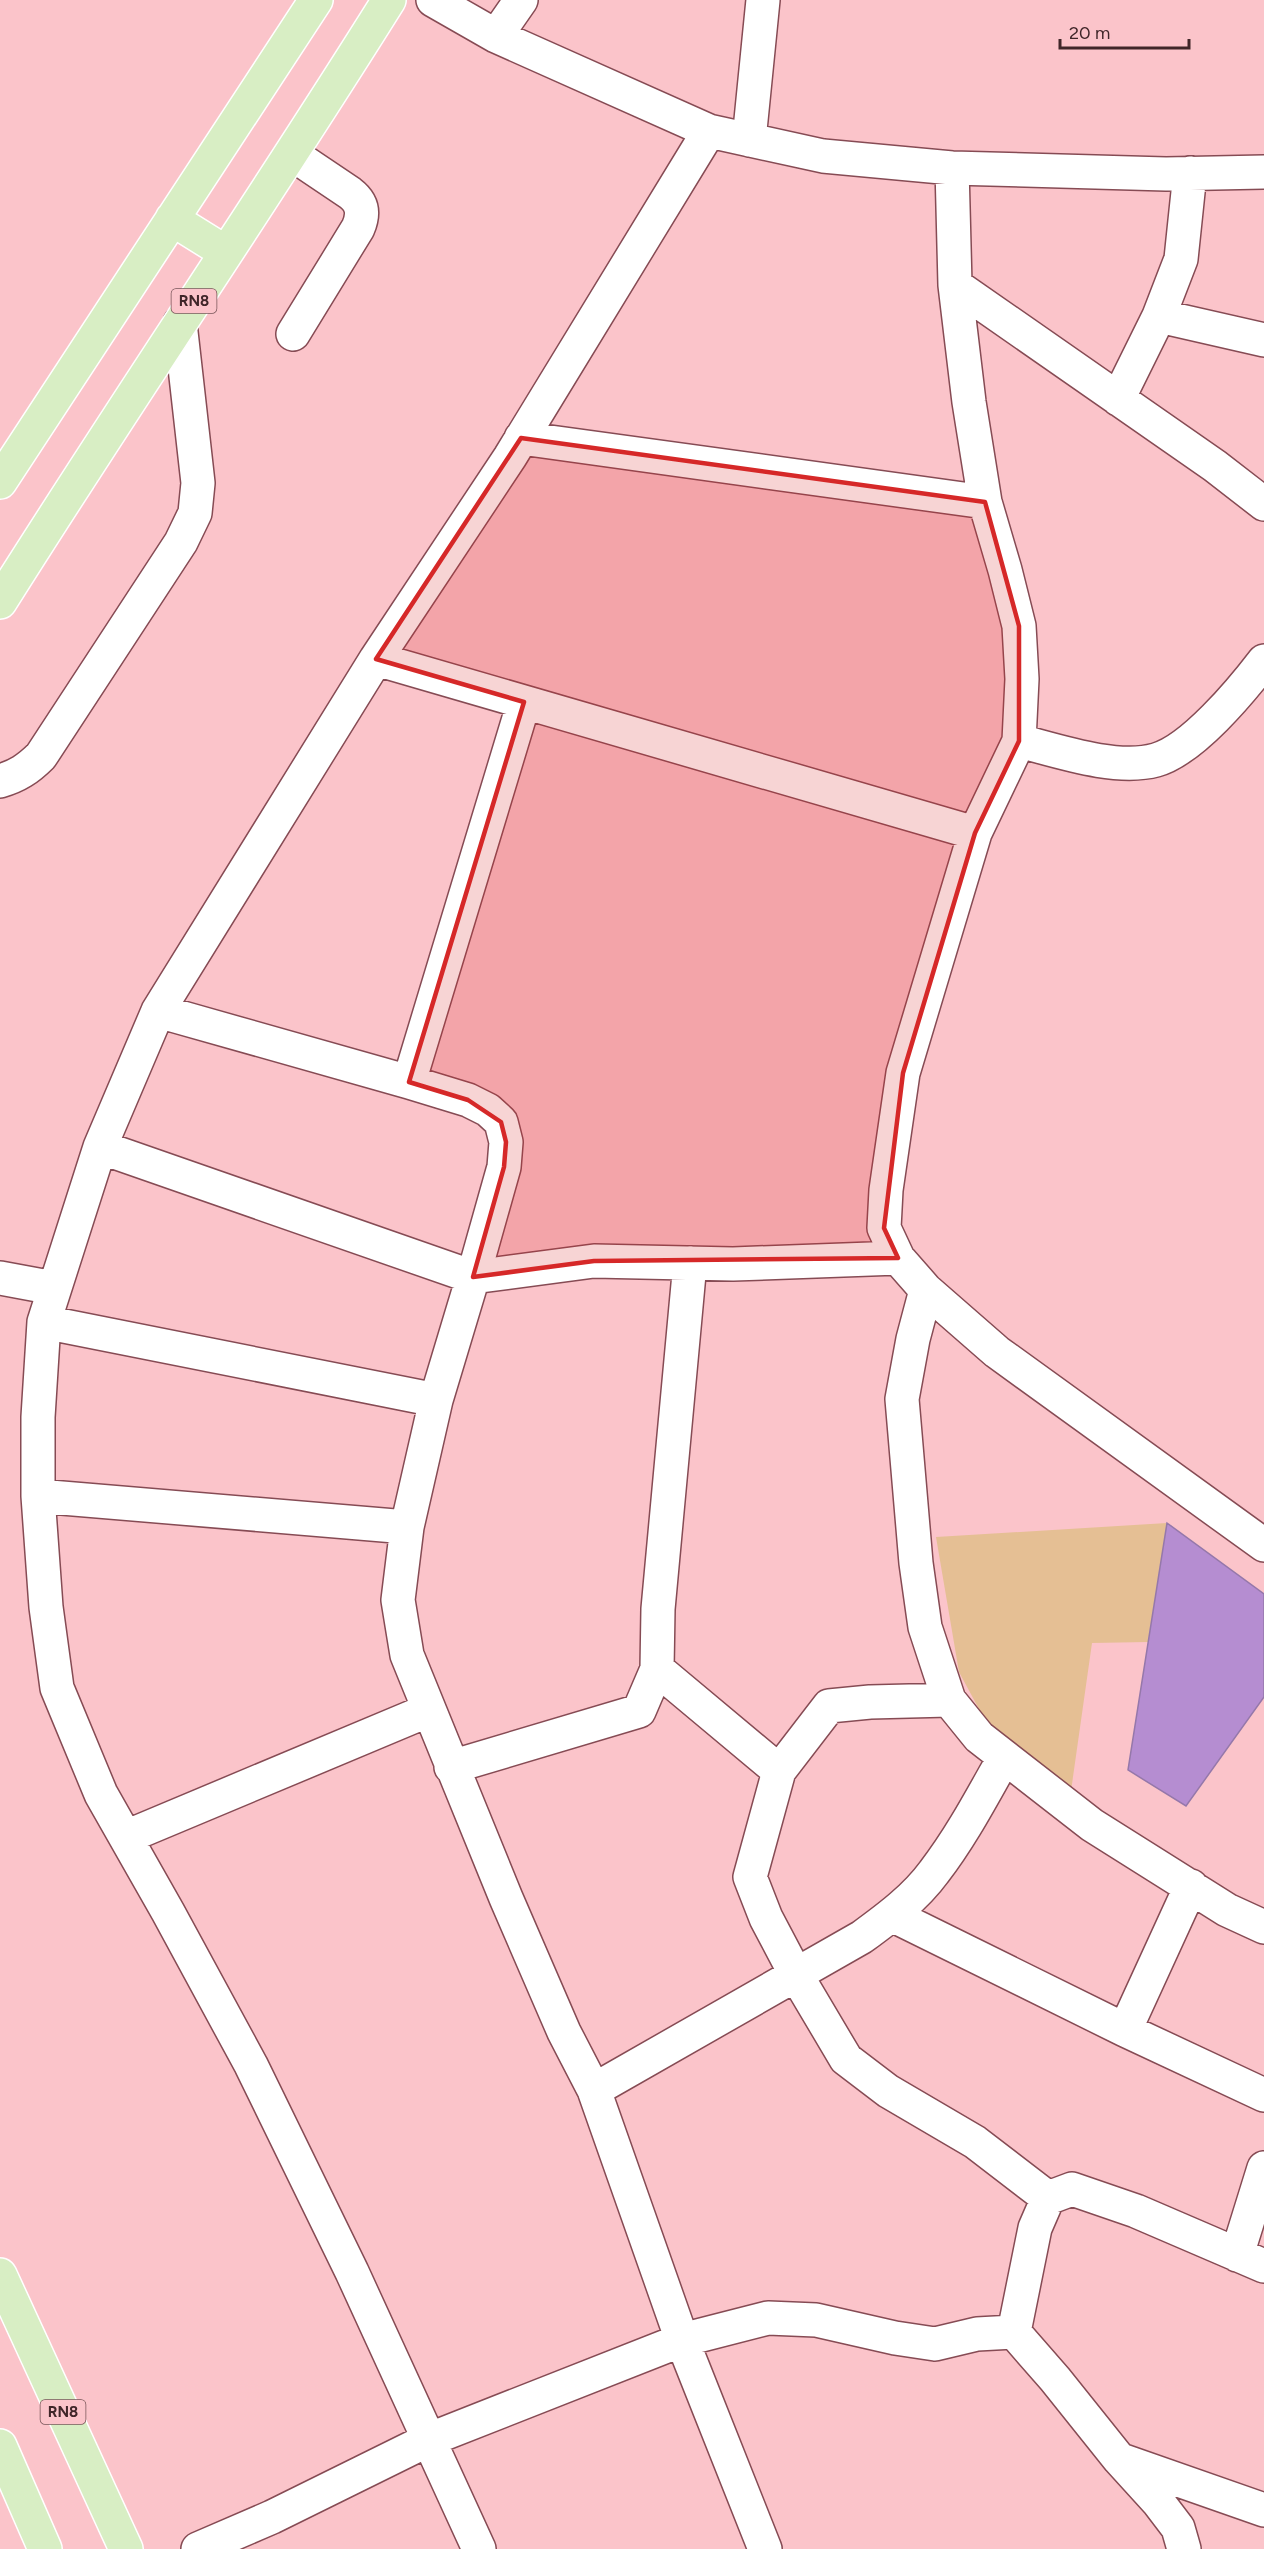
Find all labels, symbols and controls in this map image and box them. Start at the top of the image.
scale bar [1060,12,1189,50]
text: 20 m [1069,22,1110,44]
road number: RN8 [172,289,216,313]
road number: RN8 [40,2400,86,2424]

